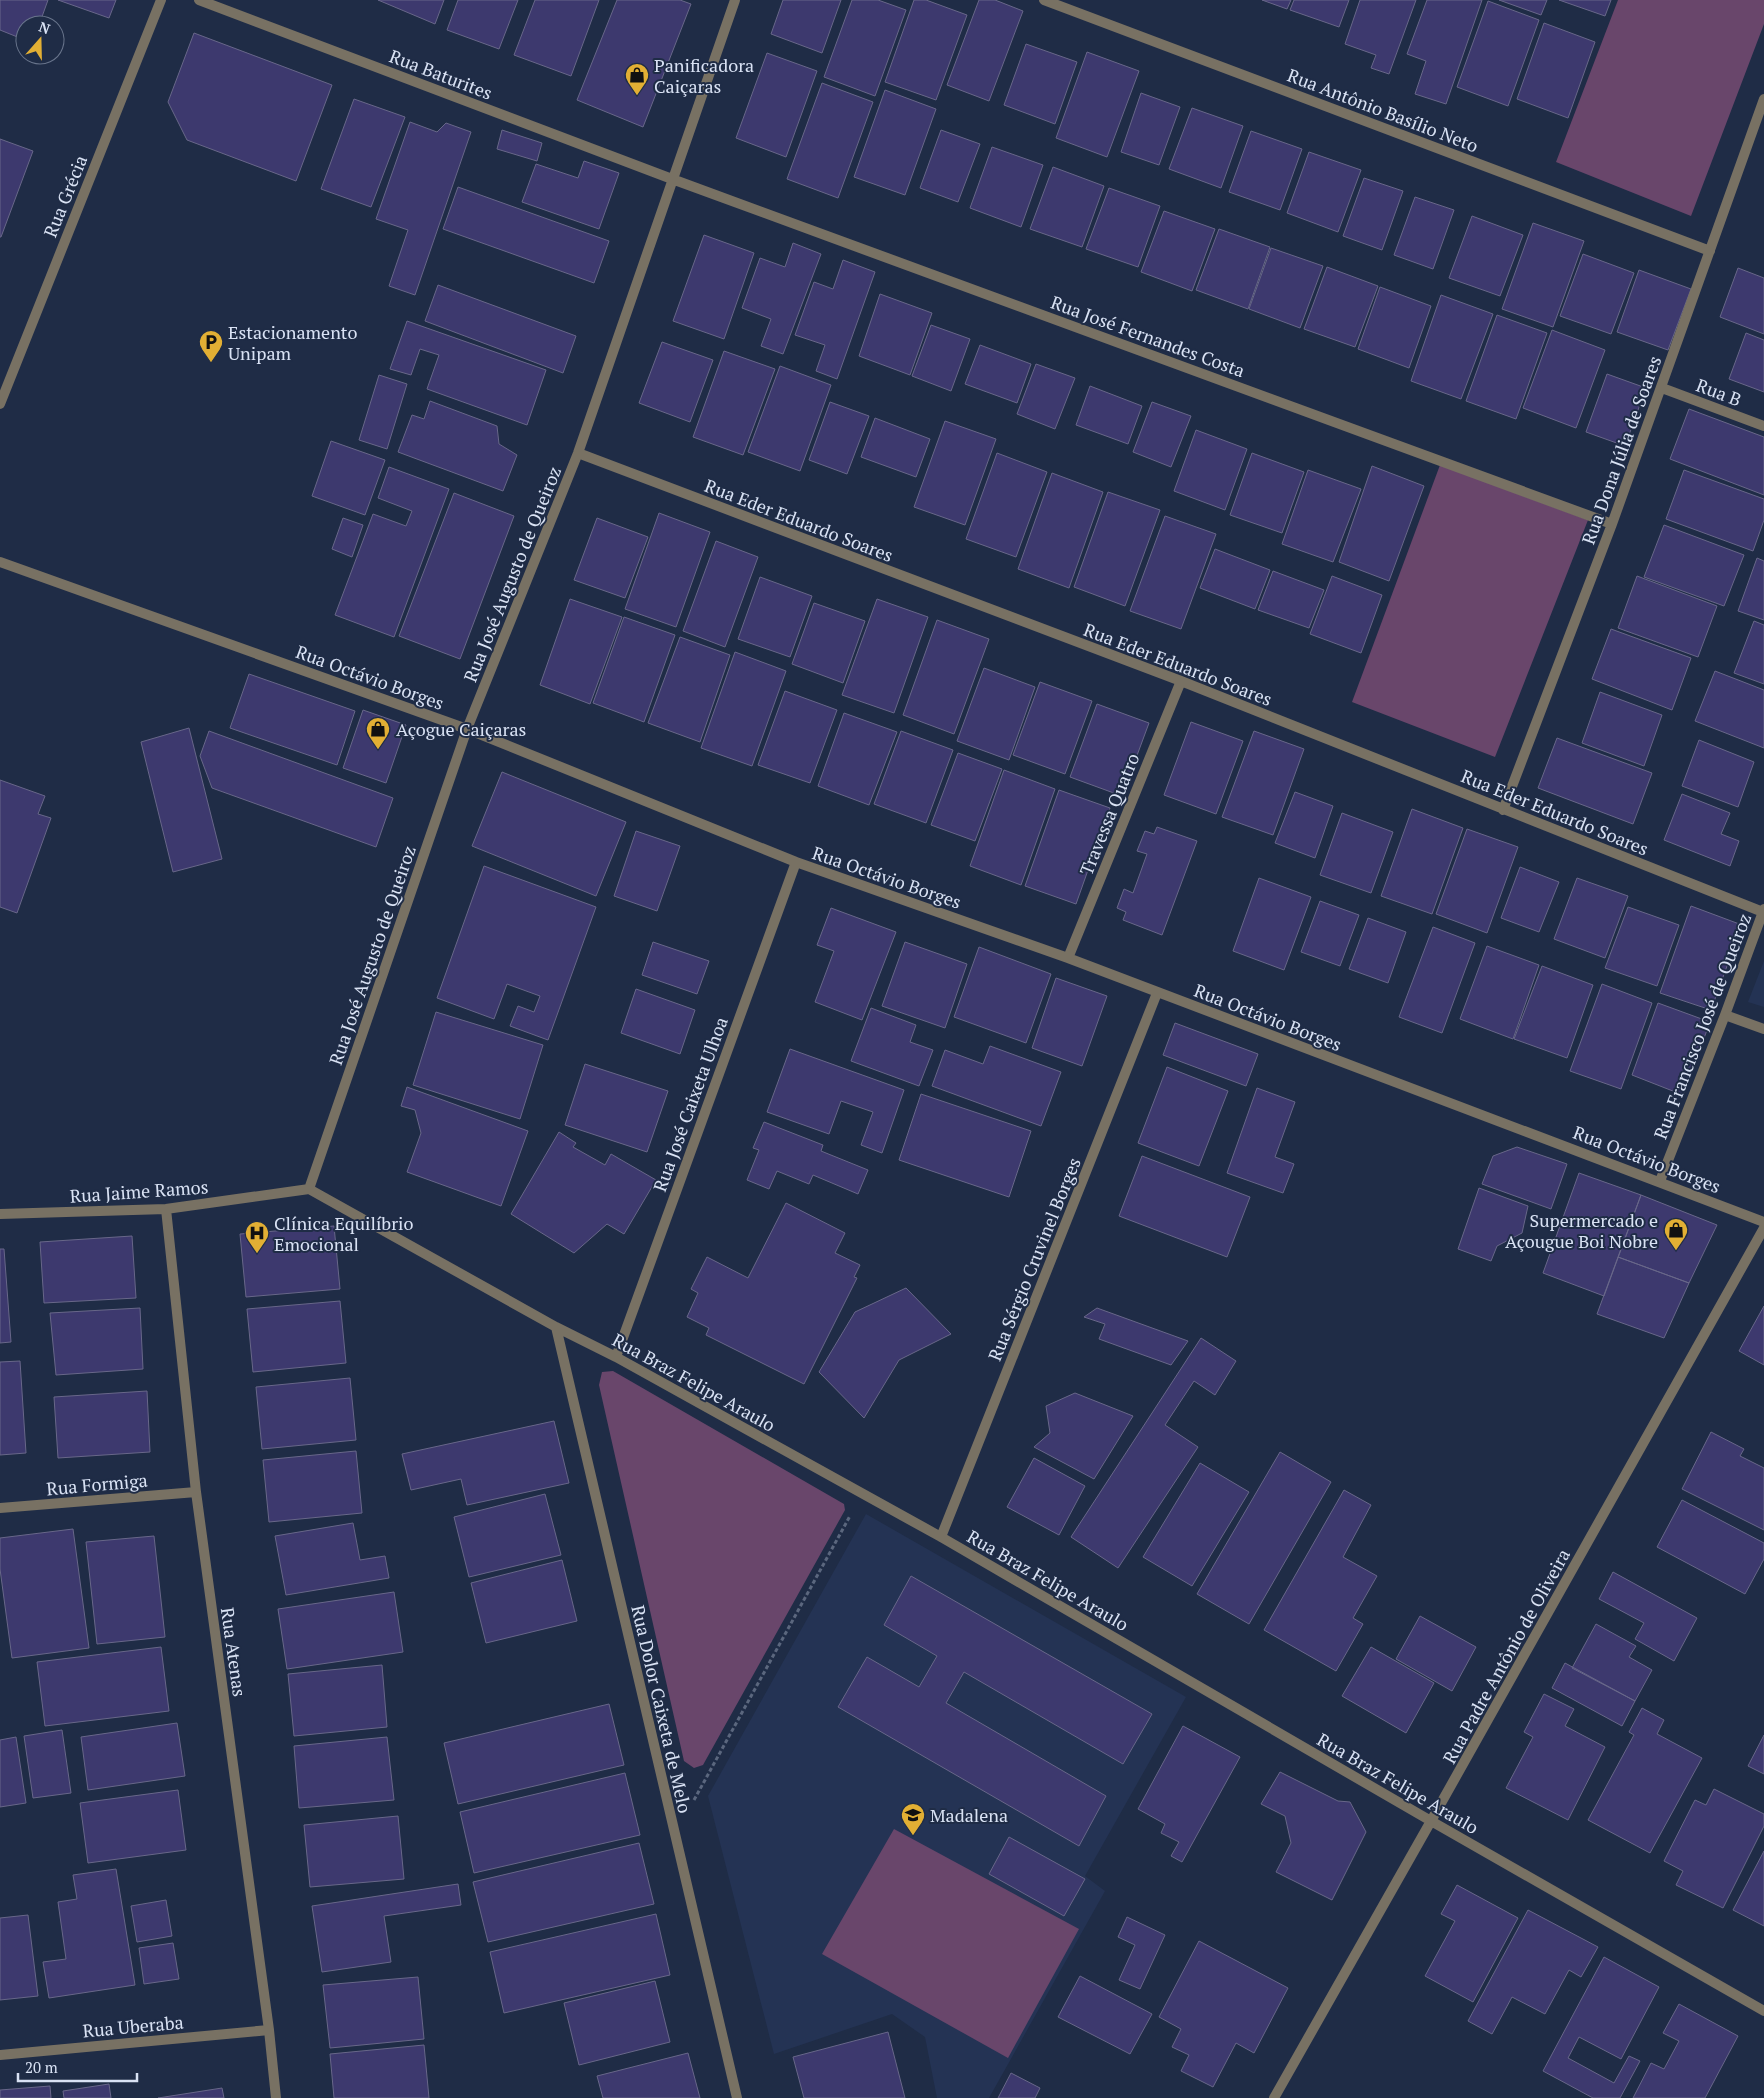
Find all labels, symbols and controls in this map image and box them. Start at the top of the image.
north arrow [15,15,65,65]
text: N [36,17,53,38]
street label: Rua Baturites [386,43,496,105]
place label: Panificadora Caiçaras [654,53,754,98]
shop icon: Panificadora Caiçaras [624,62,650,96]
street label: Rua Antônio Basílio Neto [1284,63,1482,157]
street label: Rua Grécia [38,151,92,241]
street label: Rua José Fernandes Costa [1048,290,1248,382]
place label: Estacionamento Unipam [228,320,358,365]
parking icon: Estacionamento Unipam [198,329,224,363]
street label: Rua Dona Júlia de Soares [1576,353,1666,547]
street label: Rua B [1693,372,1745,412]
street label: Rua José Augusto de Queiroz [458,463,566,685]
street label: Rua Eder Eduardo Soares [702,473,896,567]
street label: Rua Eder Eduardo Soares [1081,617,1275,711]
street label: Rua Octávio Borges [293,639,447,715]
shop icon: Açogue Caiçaras [365,716,391,750]
place label: Açogue Caiçaras [396,717,526,741]
street label: Travessa Quatro [1074,749,1144,879]
street label: Rua Eder Eduardo Soares [1458,763,1652,861]
street label: Rua Octávio Borges [809,840,965,914]
street label: Rua José Augusto de Queiroz [323,842,421,1068]
street label: Rua Francisco José de Queiroz [1648,910,1756,1142]
street label: Rua Octávio Borges [1191,978,1345,1056]
street label: Rua José Caixeta Ulhoa [647,1013,733,1195]
street label: Rua Octávio Borges [1570,1120,1724,1198]
street label: Rua Sérgio Cruvinel Borges [982,1154,1086,1364]
street label: Rua Jaime Ramos [69,1174,209,1208]
place label: Supermercado e Açougue Boi Nobre [1505,1208,1658,1253]
place label: Clínica Equilíbrio Emocional [274,1211,413,1256]
shop icon: Supermercado e Açougue Boi Nobre [1663,1217,1689,1251]
hospital icon: Clínica Equilíbrio Emocional [244,1220,270,1254]
street label: Rua Braz Felipe Araulo [608,1327,780,1437]
street label: Rua Formiga [45,1468,149,1500]
street label: Rua Braz Felipe Araulo [963,1524,1133,1636]
street label: Rua Padre Antônio de Oliveira [1437,1544,1575,1768]
street label: Rua Dolor Caixeta de Melo [626,1603,698,1815]
street label: Rua Atenas [216,1606,252,1698]
street label: Rua Braz Felipe Araulo [1313,1727,1483,1839]
school or university icon: Madalena [900,1802,926,1836]
place label: Madalena [930,1803,1008,1827]
street label: Rua Uberaba [82,2010,184,2042]
scale bar [18,2050,136,2082]
text: 20 m [25,2057,58,2077]

